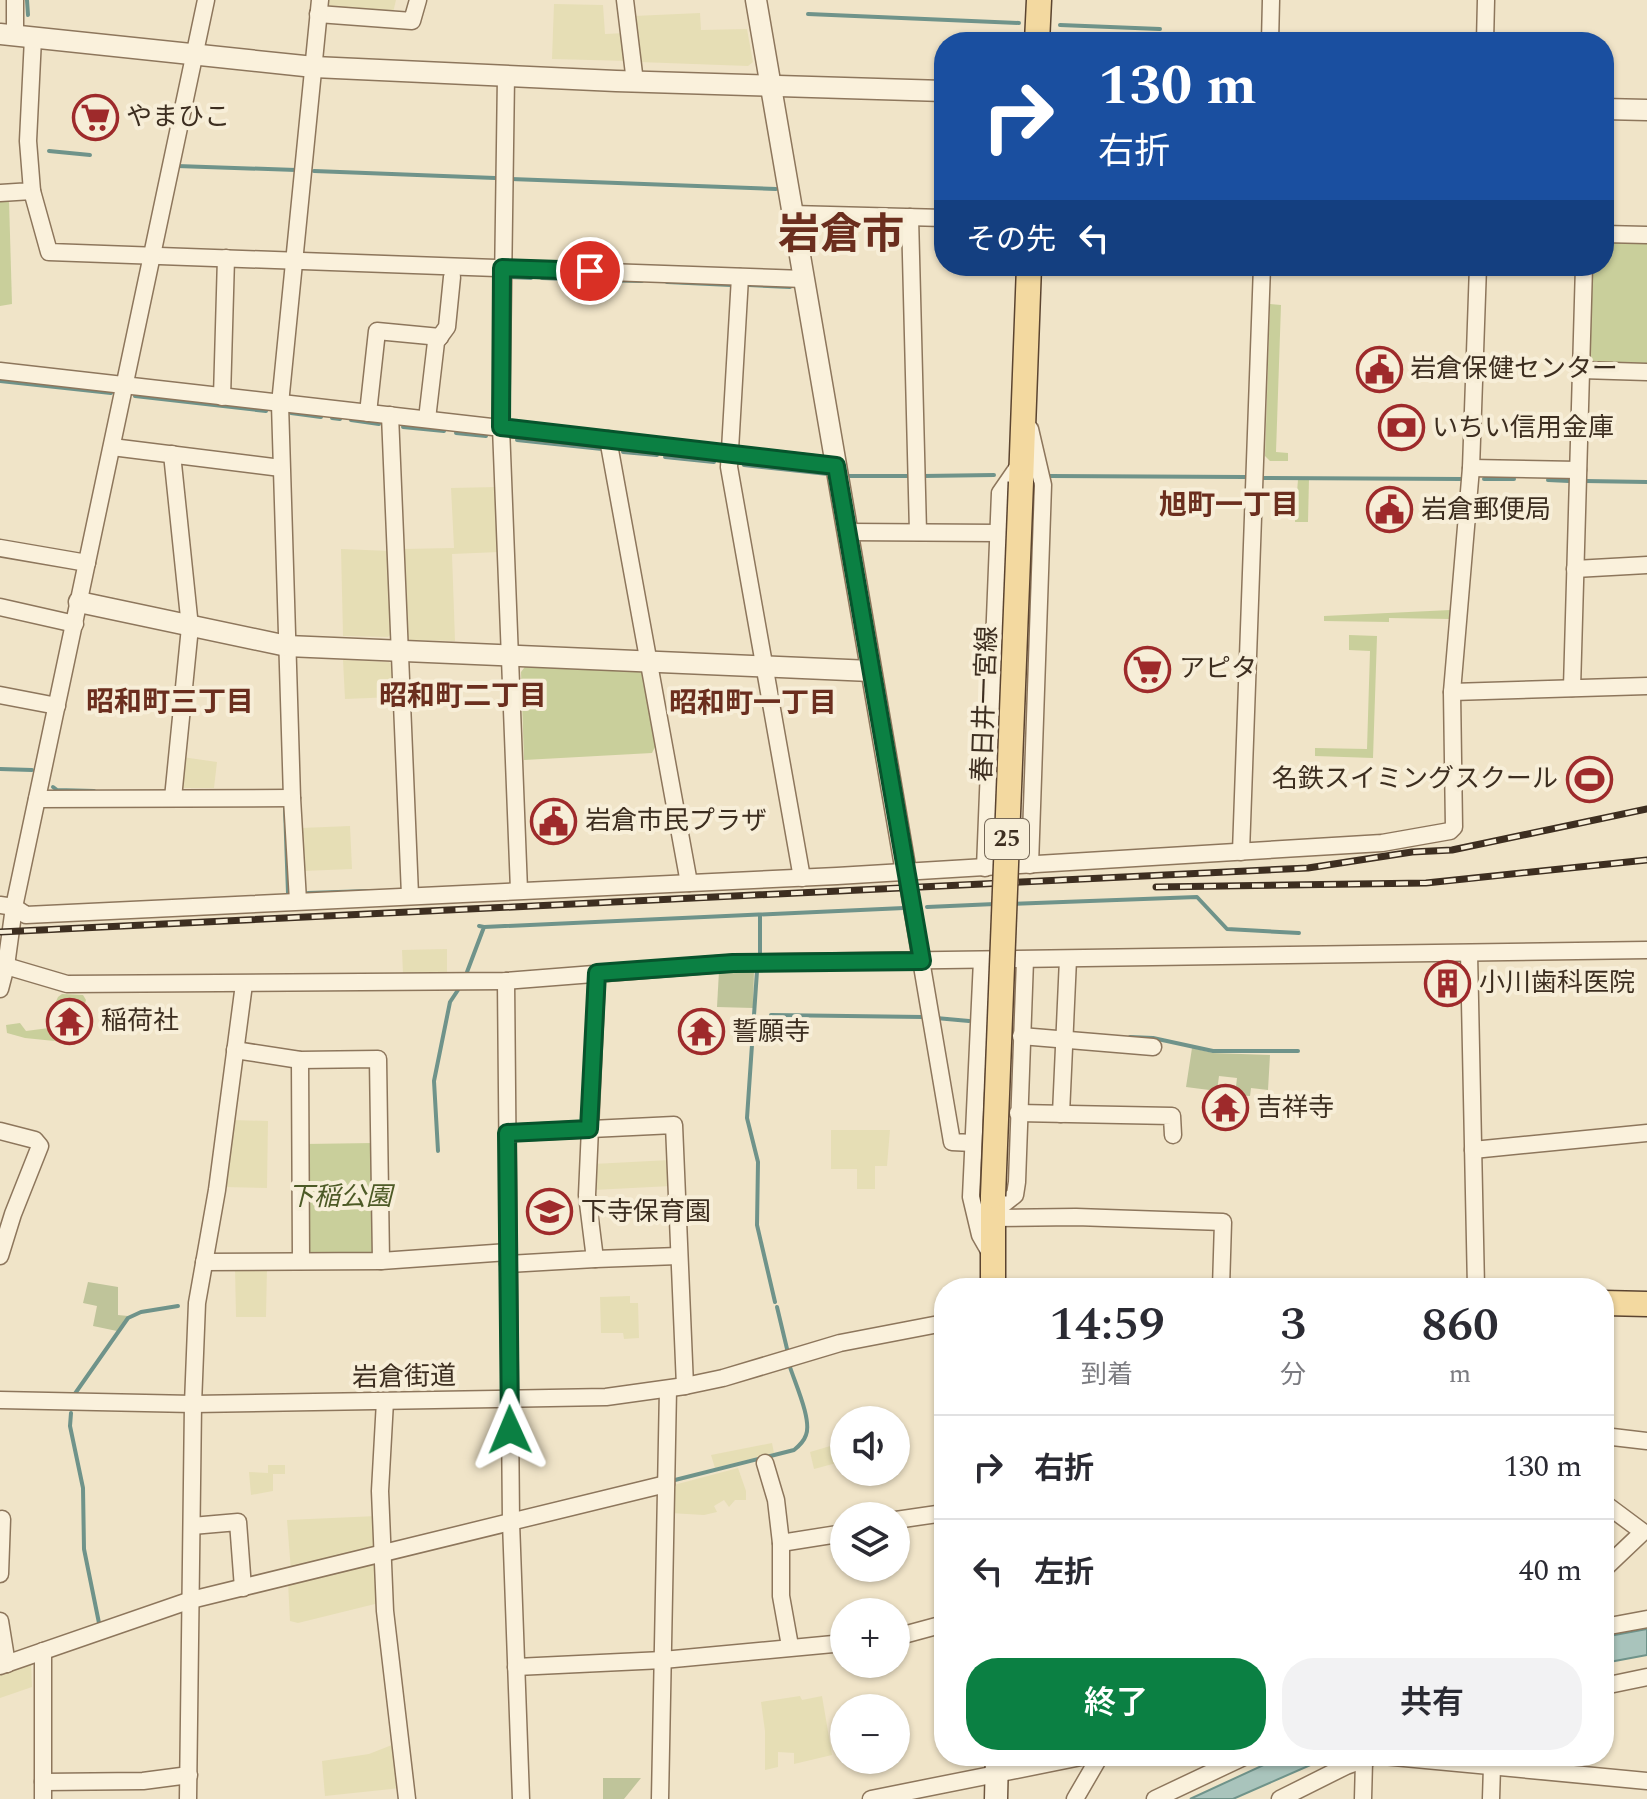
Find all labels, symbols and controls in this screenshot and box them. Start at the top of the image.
text: 130 m [1098,44,1257,129]
icon: right [966,64,1070,168]
supermarket icon: やまひこ [71,93,119,141]
place label: やまひこ [126,97,230,137]
text: 右折 [1098,125,1170,180]
district label: 岩倉市 [778,204,904,267]
icon: left [1072,216,1116,260]
text: その先 [966,217,1056,263]
pin [556,237,624,305]
icon: arrive [568,249,612,293]
public building icon: 岩倉保健センター [1355,345,1403,393]
place label: 岩倉保健センター [1410,349,1618,389]
bank icon: いちい信用金庫 [1377,404,1425,452]
place label: いちい信用金庫 [1432,408,1614,448]
district label: 旭町一丁目 [1159,484,1299,527]
public building icon: 岩倉郵便局 [1366,486,1414,534]
place label: 岩倉郵便局 [1421,490,1551,530]
street label: 春日井一宮線 [962,625,1008,783]
supermarket icon: アピタ [1124,645,1172,693]
place label: アピタ [1179,649,1257,689]
district label: 昭和町二丁目 [379,675,547,718]
district label: 昭和町三丁目 [86,681,254,724]
district label: 昭和町一丁目 [669,682,837,725]
sports icon: 名鉄スイミングスクール [1565,755,1613,803]
place label: 名鉄スイミングスクール [1272,759,1558,799]
public building icon: 岩倉市民プラザ [530,797,578,845]
place label: 岩倉市民プラザ [585,801,767,841]
road number: 25 [985,819,1029,859]
building icon: 小川歯科医院 [1424,959,1472,1007]
place label: 小川歯科医院 [1479,963,1635,1003]
temple icon: 稲荷社 [46,997,94,1045]
place label: 稲荷社 [101,1001,179,1041]
temple icon: 誓願寺 [677,1008,725,1056]
place label: 誓願寺 [732,1012,810,1052]
temple icon: 吉祥寺 [1201,1084,1249,1132]
place label: 吉祥寺 [1256,1088,1334,1128]
park label: 下稲公園 [288,1177,396,1217]
school or university icon: 下寺保育園 [526,1188,574,1236]
place label: 下寺保育園 [581,1192,711,1232]
text: 14:59 [1049,1288,1165,1361]
text: 3 [1280,1288,1306,1361]
text: 860 [1421,1289,1499,1362]
text: m [1449,1354,1471,1394]
text: 到着 [1081,1355,1133,1395]
text: 分 [1280,1355,1306,1395]
street label: 岩倉街道 [352,1356,456,1398]
position arrow [468,1388,552,1472]
map controls [830,1406,910,1774]
button: sound [830,1406,910,1486]
text: 130 m [1504,1444,1582,1490]
icon: right [966,1445,1010,1489]
text: 右折 [1034,1446,1094,1492]
button: layers [830,1502,910,1582]
text: 40 m [1519,1548,1582,1594]
icon: left [966,1549,1010,1593]
text: 左折 [1034,1550,1094,1596]
button: + [830,1598,910,1678]
button: 終了 [966,1658,1266,1750]
button: 共有 [1282,1658,1582,1750]
button: − [830,1694,910,1774]

